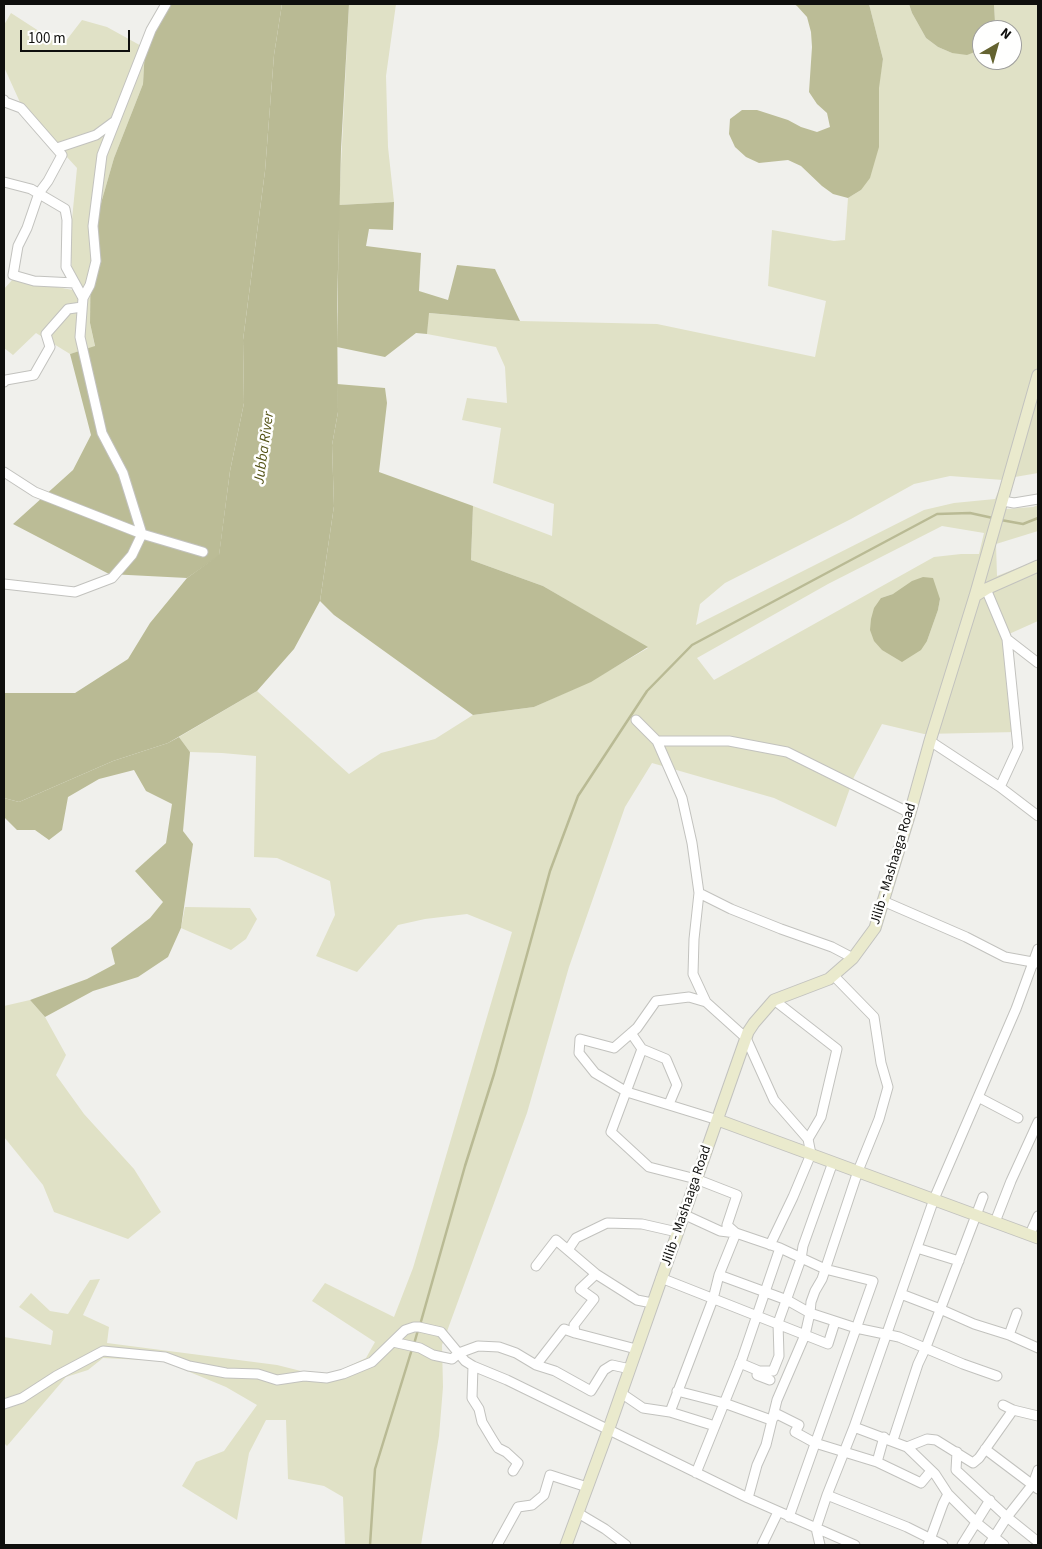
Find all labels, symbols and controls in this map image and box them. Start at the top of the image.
scale bar [22,20,132,52]
north arrow [972,20,1022,70]
text: N [996,23,1015,45]
text: 100 m [28,28,66,49]
water label: Jubba River [251,411,279,485]
street label: Jilib - Mashaaga Road [867,801,921,927]
street label: Jilib - Mashaaga Road [658,1143,716,1269]

